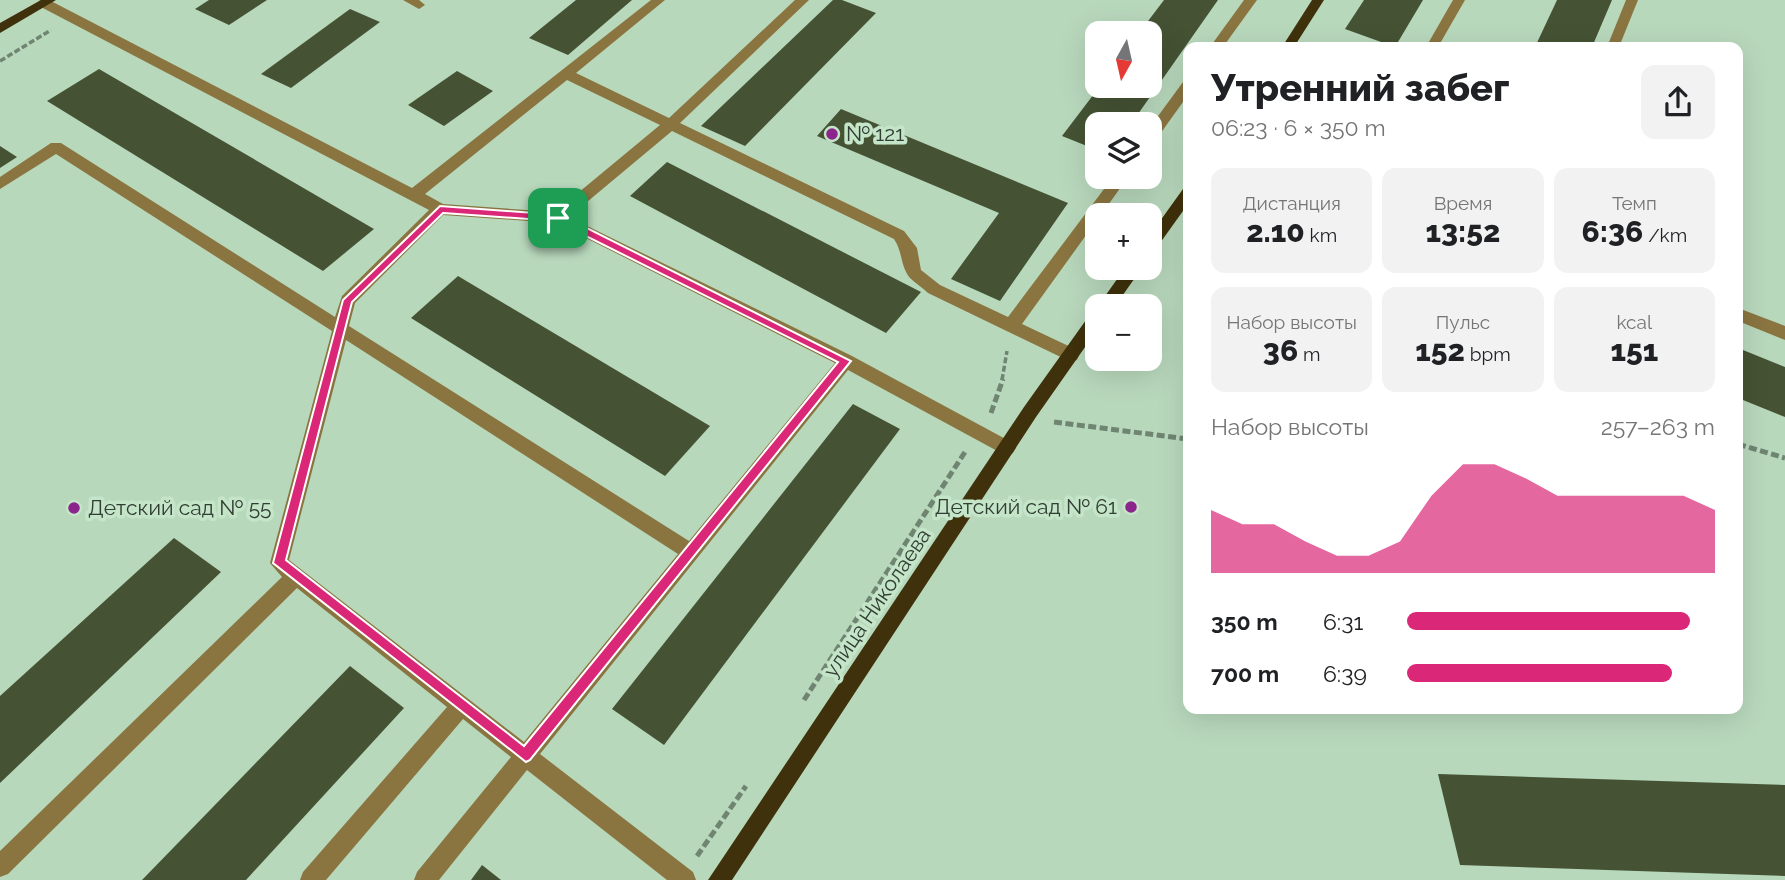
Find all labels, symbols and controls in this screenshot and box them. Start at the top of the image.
north arrow [1085,21,1162,98]
map controls [1085,21,1162,371]
text: Утренний забег [1211,65,1509,110]
button: share [1641,65,1715,139]
button: layers [1085,112,1162,189]
text: 06:23 · 6 × 350 m [1211,114,1386,141]
place label: № 121 [846,121,904,146]
marker: № 121 [824,126,840,142]
pin [528,188,588,248]
text: Дистанция [1242,192,1341,214]
text: Время [1434,192,1492,214]
text: Темп [1612,192,1657,214]
icon: arrive [539,199,577,237]
button: + [1085,203,1162,280]
text: 2.10 [1246,214,1305,249]
text: 13:52 [1426,214,1500,249]
text: 6:36 [1582,214,1643,249]
text: km [1305,224,1337,246]
text: /km [1643,224,1687,246]
button: − [1085,294,1162,371]
text: Набор высоты [1226,311,1357,333]
text: Пульс [1436,311,1490,333]
text: kcal [1617,311,1652,333]
text: 36 [1263,333,1298,368]
text: 152 [1415,333,1465,368]
text: 151 [1610,333,1658,368]
text: m [1298,343,1320,365]
text: bpm [1465,343,1511,365]
text: Набор высоты [1211,413,1369,440]
text: 257–263 m [1601,413,1715,440]
place label: Детский сад № 61 [935,494,1117,519]
place label: Детский сад № 55 [88,495,272,520]
marker: Детский сад № 61 [1123,499,1139,515]
marker: Детский сад № 55 [66,500,82,516]
street label: улица Николаева [818,524,936,682]
text: 350 m [1211,608,1278,635]
text: 6:31 [1323,608,1363,635]
text: 700 m [1211,660,1279,687]
text: 6:39 [1323,660,1367,687]

